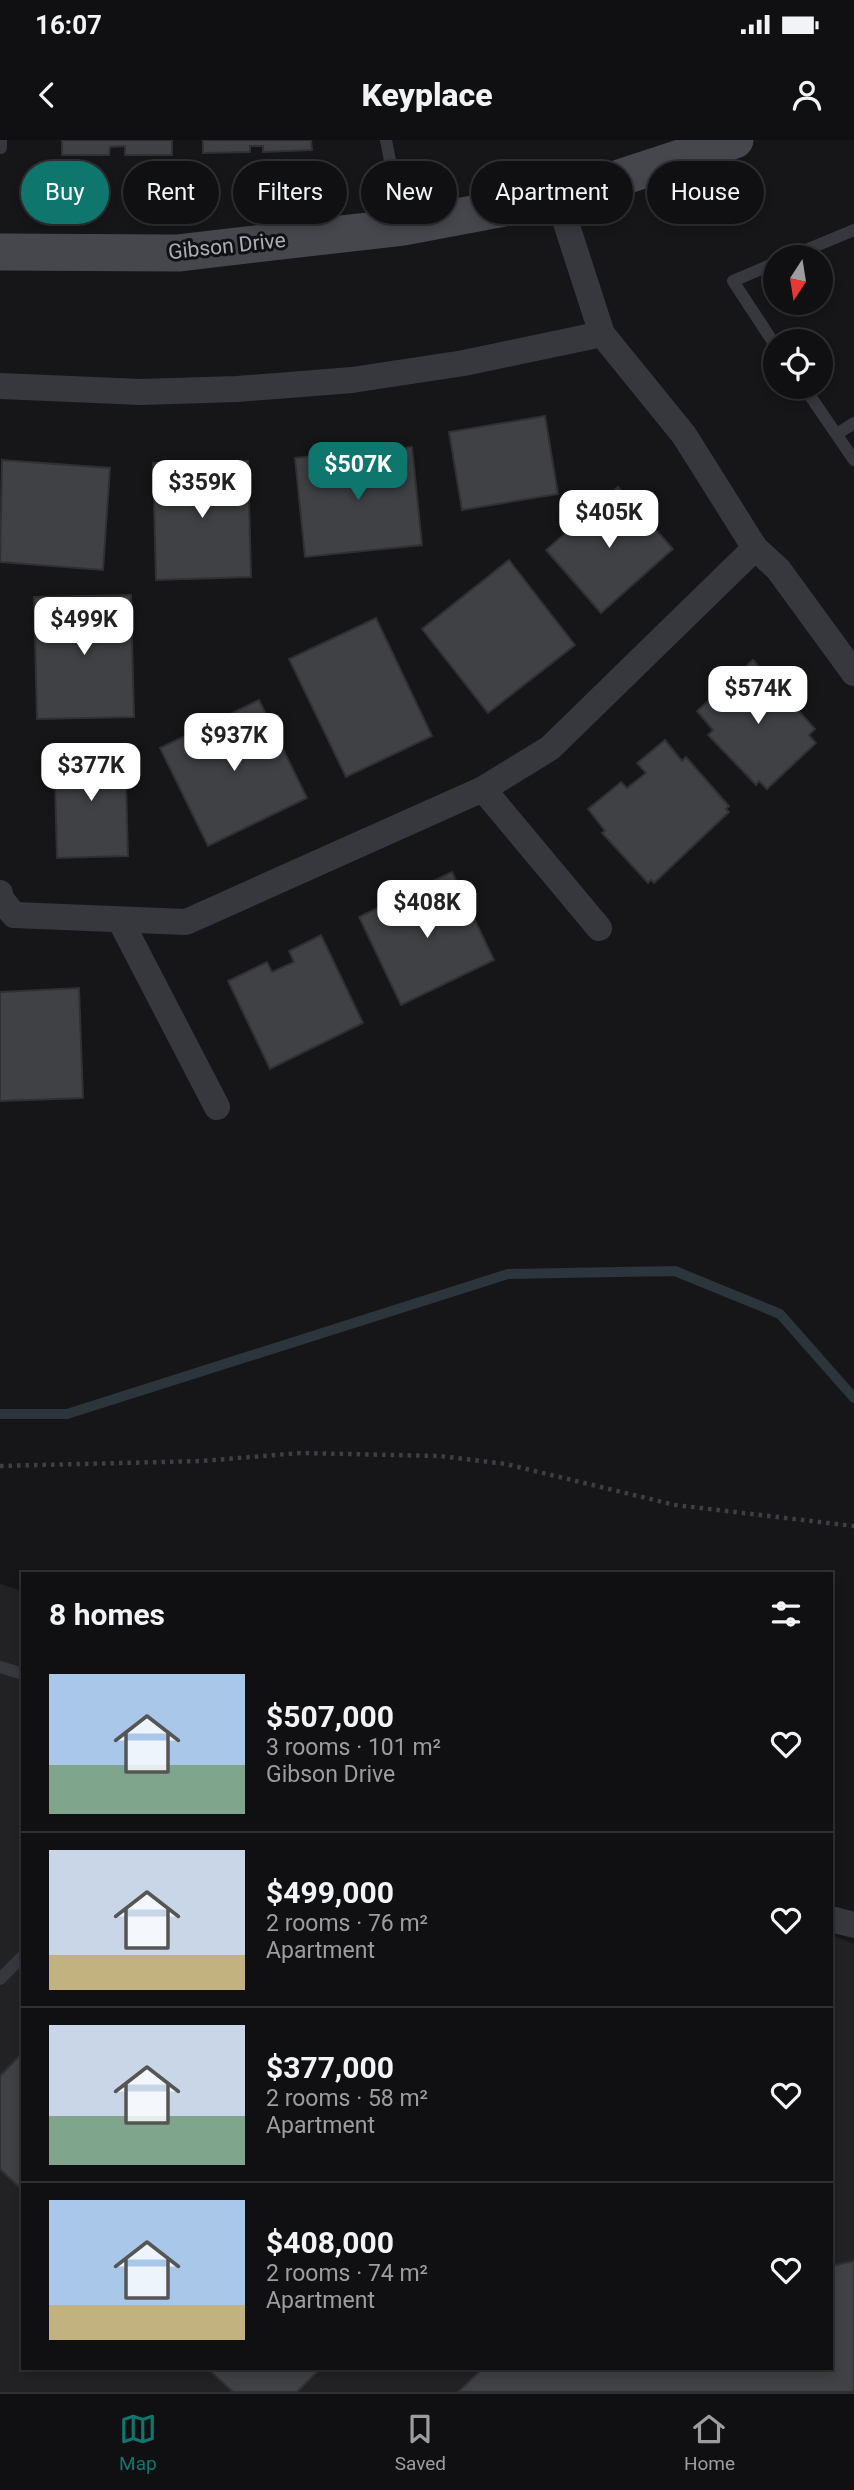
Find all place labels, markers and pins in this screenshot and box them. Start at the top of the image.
pin: $507K [309,442,407,502]
pin: $359K [153,460,251,520]
pin: $405K [560,490,658,550]
pin: $499K [35,598,133,657]
pin: $574K [709,666,807,726]
pin: $937K [185,714,283,773]
pin: $377K [42,744,140,803]
pin: $408K [378,880,476,940]

